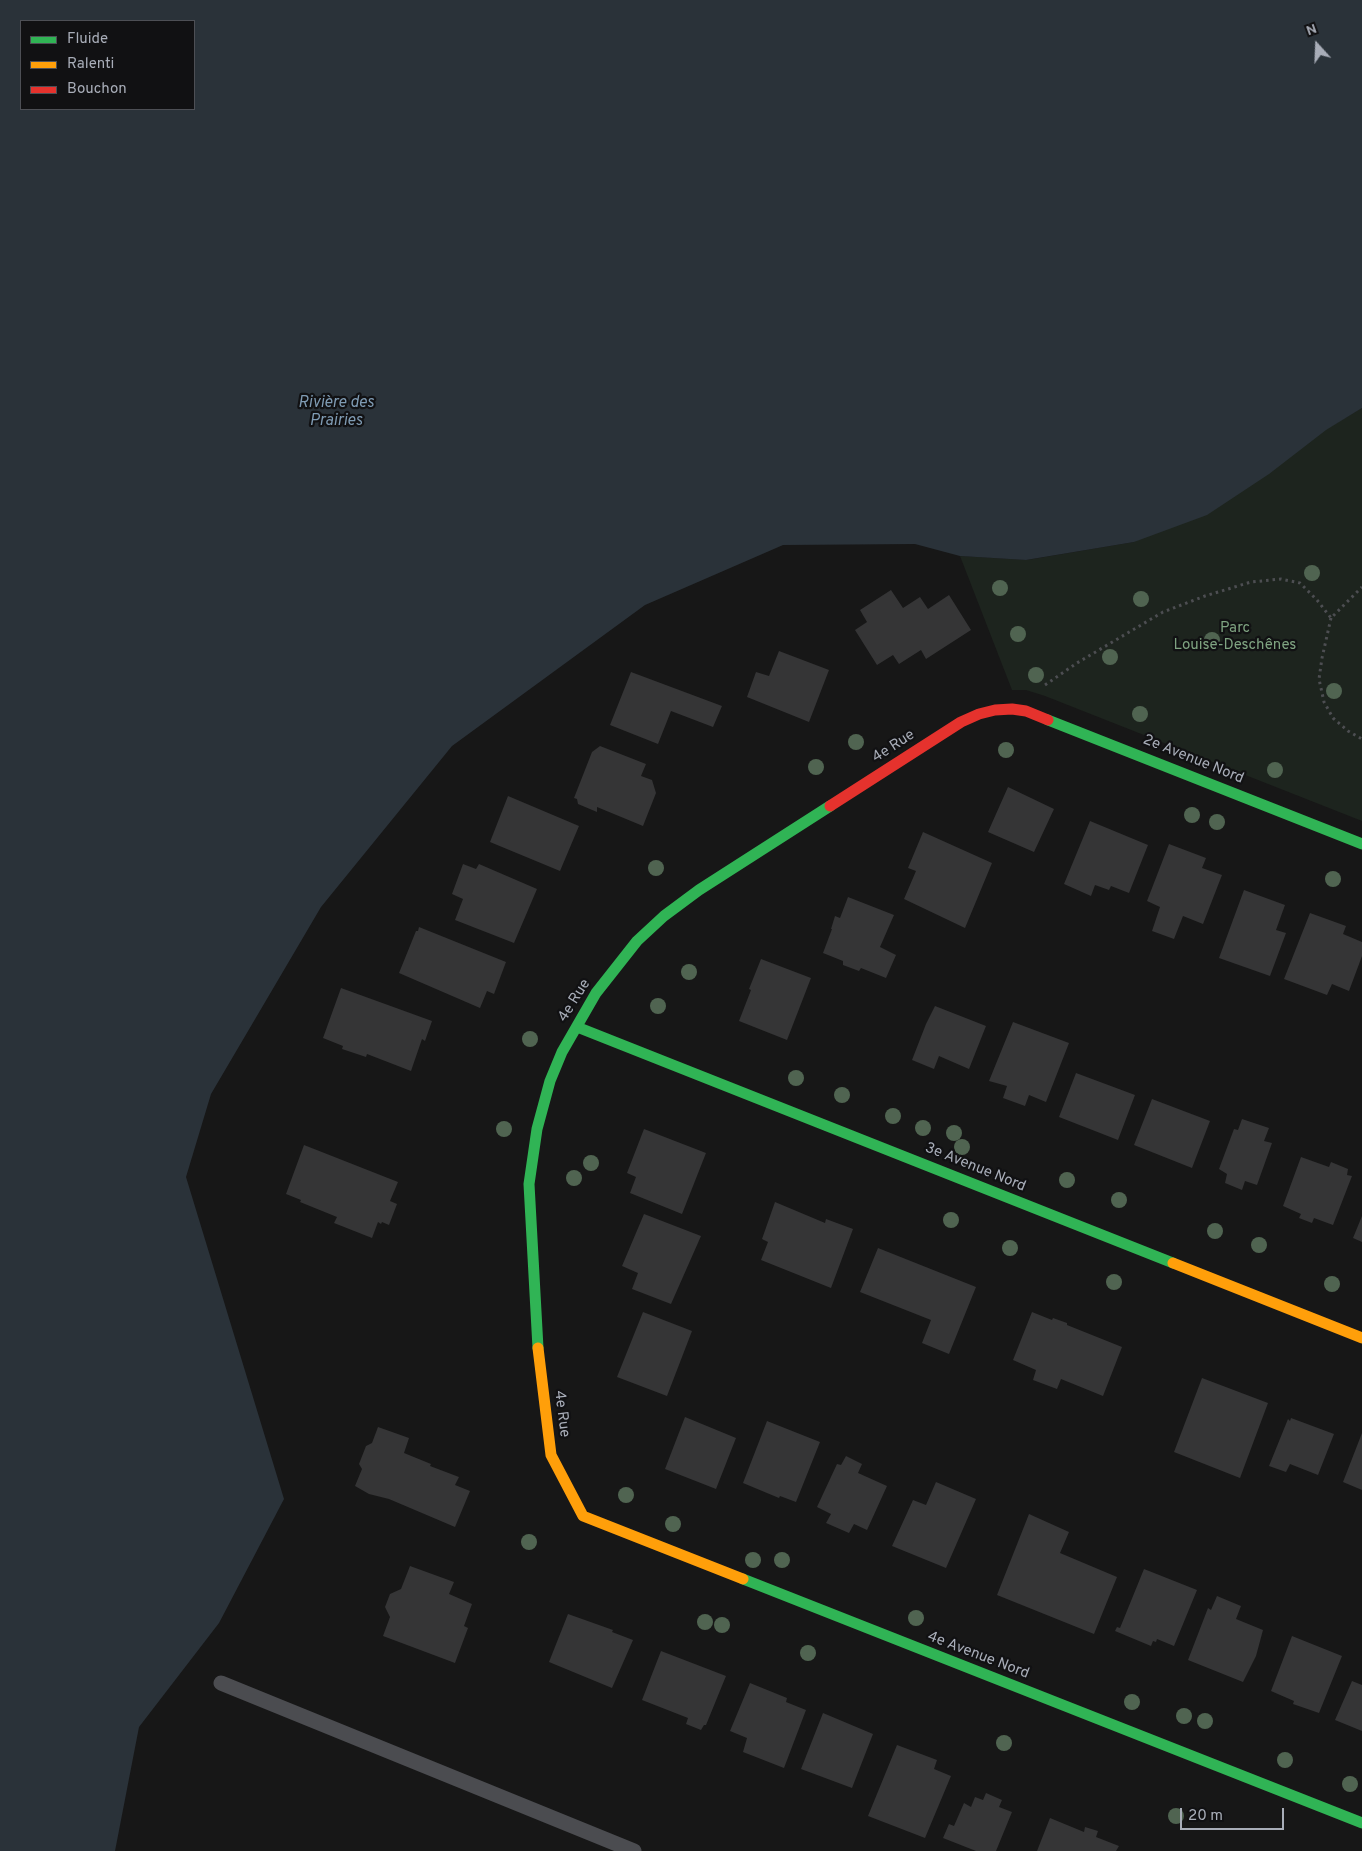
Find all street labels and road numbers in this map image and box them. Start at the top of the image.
street label: 4e Rue [869,727,919,767]
street label: 2e Avenue Nord [1140,732,1246,788]
street label: 4e Rue [555,976,595,1026]
street label: 3e Avenue Nord [922,1140,1028,1196]
street label: 4e Rue [549,1390,573,1438]
street label: 4e Avenue Nord [925,1628,1031,1684]

